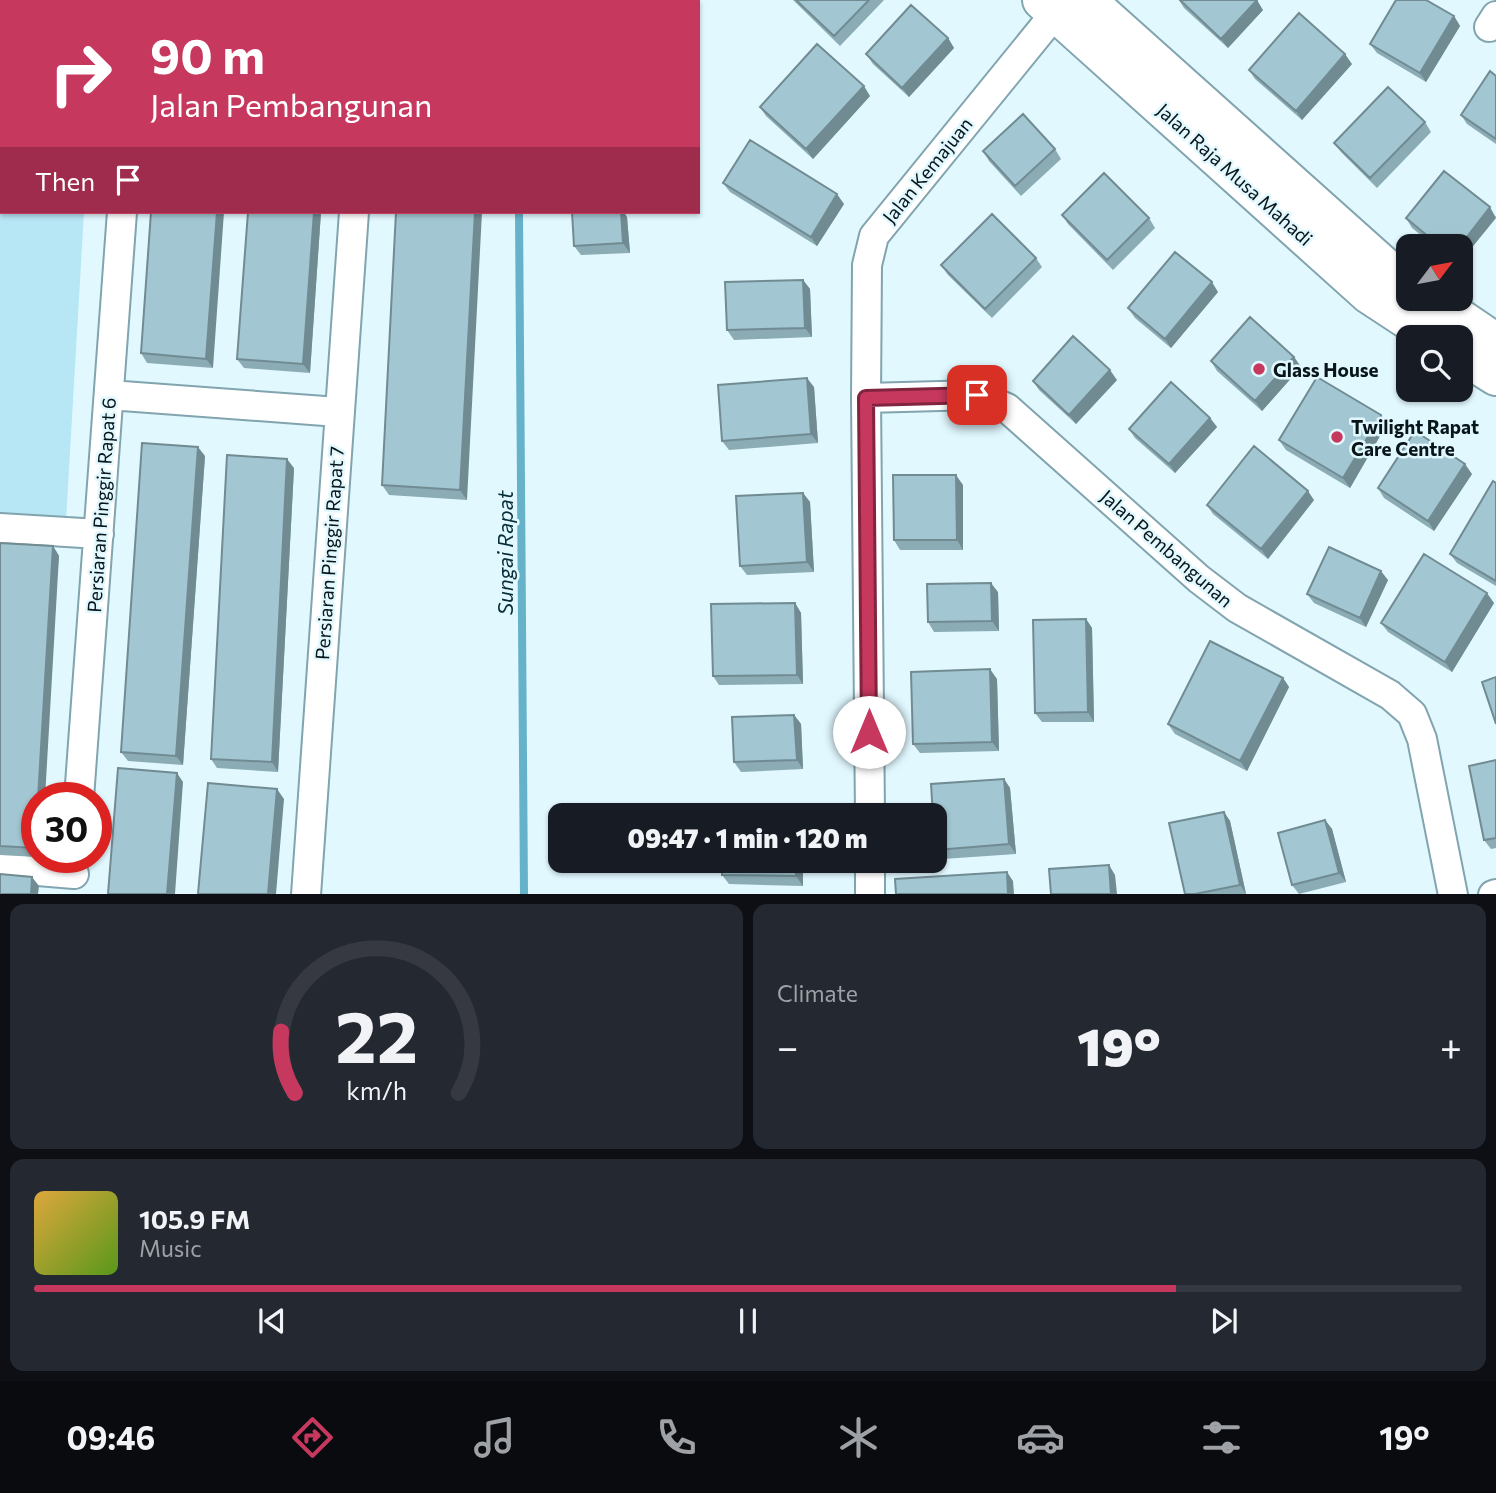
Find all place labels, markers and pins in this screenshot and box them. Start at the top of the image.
place label: Glass House [1273,358,1379,381]
marker: Glass House [1251,361,1267,377]
pin [947,365,1007,425]
place label: Twilight Rapat Care Centre [1351,415,1479,460]
marker: Twilight Rapat Care Centre [1329,429,1345,445]

